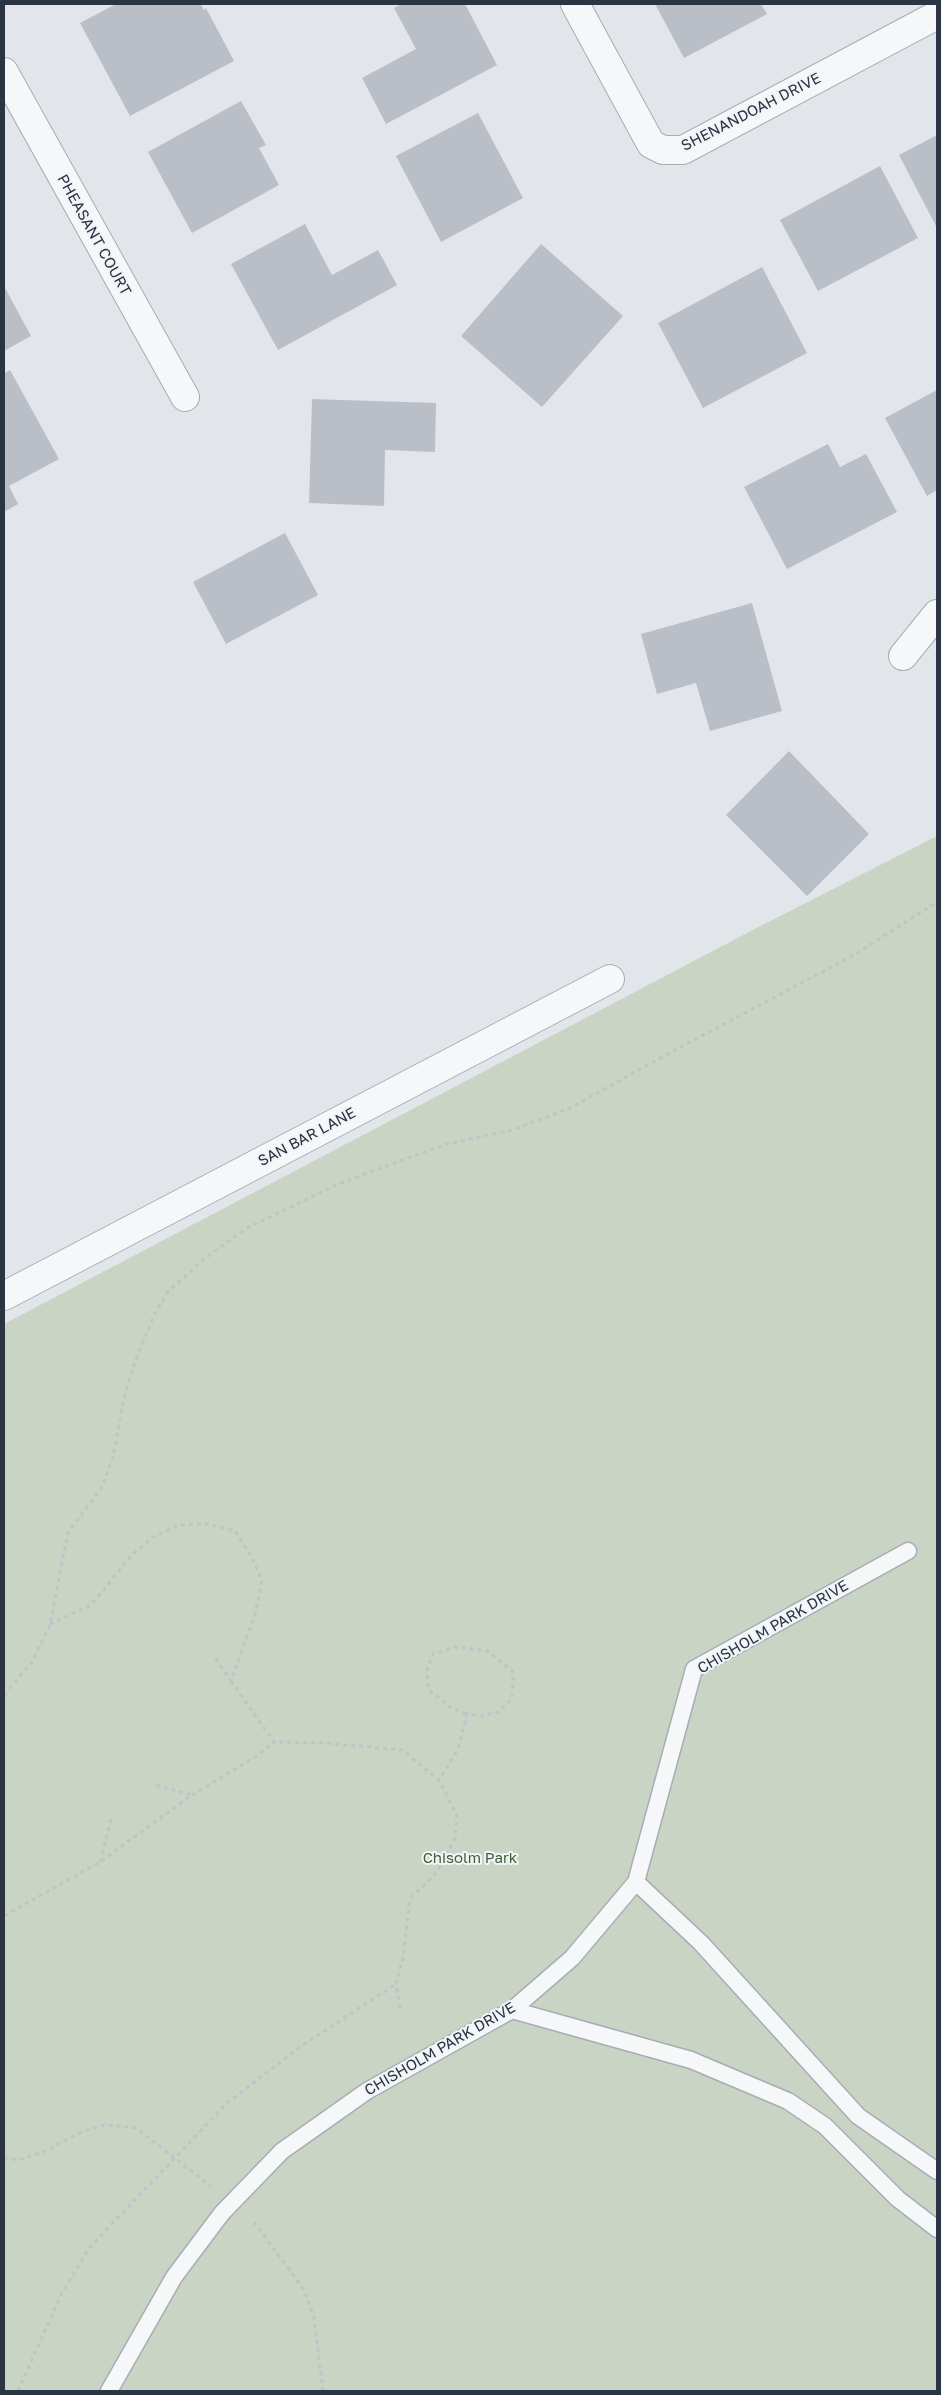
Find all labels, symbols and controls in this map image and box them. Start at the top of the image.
street label: SHENANDOAH DRIVE [678,69,824,155]
street label: PHEASANT COURT [53,171,135,299]
street label: SAN BAR LANE [255,1104,359,1170]
street label: CHISHOLM PARK DRIVE [694,1576,852,1678]
park label: Chisolm Park [423,1849,517,1867]
street label: CHISHOLM PARK DRIVE [361,1998,519,2100]

